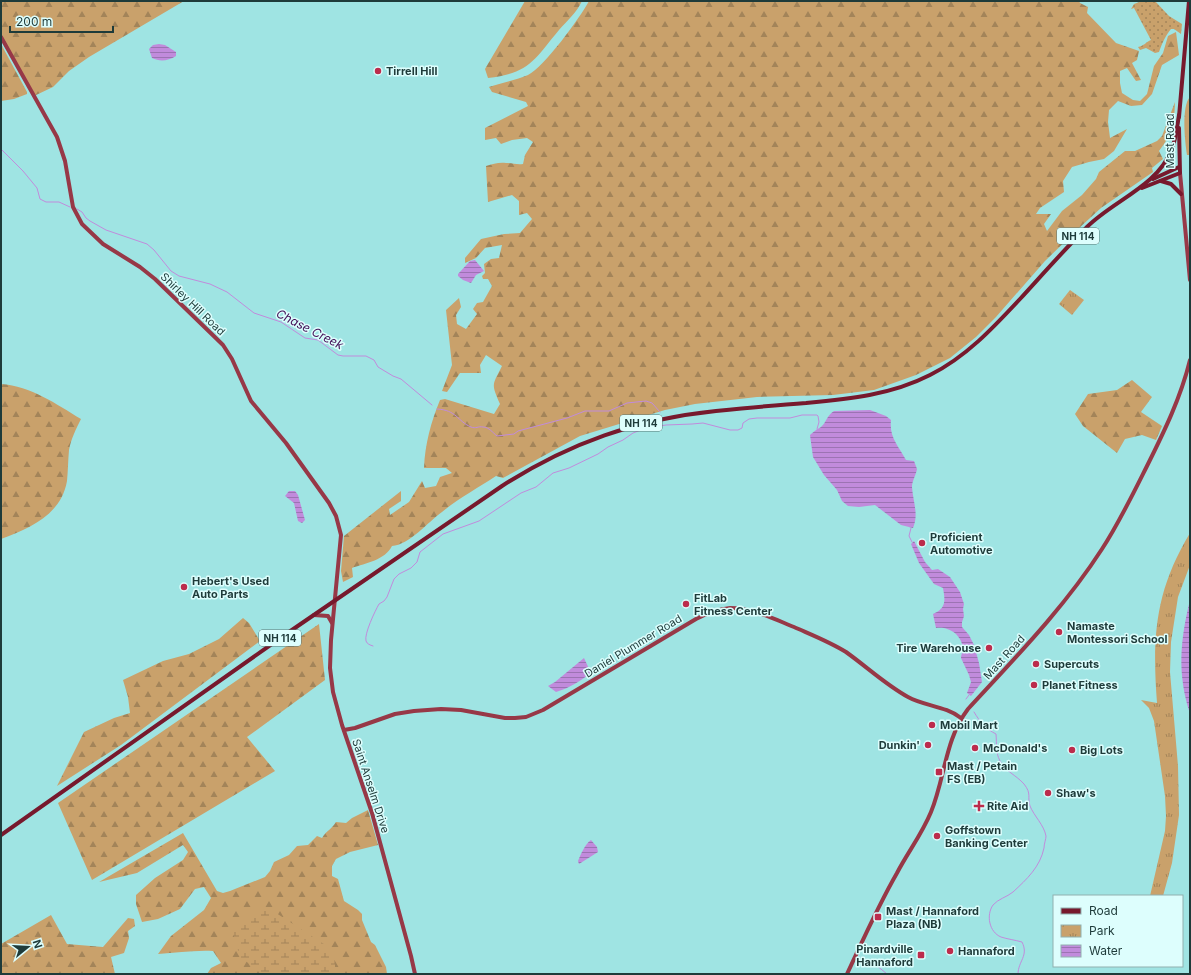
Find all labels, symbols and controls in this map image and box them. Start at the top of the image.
scale bar [10,8,113,34]
text: 200 m [16,14,52,29]
place label: Tirrell Hill [386,64,437,78]
marker: Tirrell Hill [373,66,383,76]
street label: Mast Road [1163,113,1177,169]
road number: NH 114 [1057,228,1099,244]
street label: Shirley Hill Road [158,270,228,338]
water label: Chase Creek [274,306,346,353]
road number: NH 114 [620,415,662,431]
place label: Proficient Automotive [930,530,993,557]
marker: Proficient Automotive [917,538,927,548]
place label: Hebert's Used Auto Parts [192,574,269,601]
marker: Hebert's Used Auto Parts [179,582,189,592]
place label: FitLab Fitness Center [694,591,773,618]
marker: FitLab Fitness Center [681,599,691,609]
street label: Daniel Plummer Road [582,611,684,681]
place label: Namaste Montessori School [1067,619,1168,646]
marker: Namaste Montessori School [1054,627,1064,637]
road number: NH 114 [259,630,301,646]
street label: Mast Road [980,632,1028,682]
place label: Tire Warehouse [896,641,981,655]
marker: Tire Warehouse [984,643,994,653]
place label: Supercuts [1044,657,1099,671]
marker: Supercuts [1031,659,1041,669]
place label: Planet Fitness [1042,678,1118,692]
marker: Planet Fitness [1029,680,1039,690]
place label: Mobil Mart [940,718,998,732]
marker: Mobil Mart [927,720,937,730]
street label: Saint Anselm Drive [349,737,393,835]
place label: Dunkin' [879,738,920,752]
marker: Dunkin' [923,740,933,750]
place label: McDonald's [983,741,1047,755]
marker: McDonald's [970,743,980,753]
place label: Big Lots [1080,743,1123,757]
marker: Big Lots [1067,745,1077,755]
place label: Mast / Petain FS (EB) [947,759,1017,786]
marker: Mast / Petain FS (EB) [934,767,944,777]
place label: Shaw's [1056,786,1096,800]
marker: Shaw's [1043,788,1053,798]
place label: Rite Aid [987,799,1029,813]
marker: Rite Aid [974,801,984,811]
place label: Goffstown Banking Center [945,823,1028,850]
marker: Goffstown Banking Center [932,831,942,841]
legend [1053,895,1183,967]
text: Road [1089,903,1118,918]
place label: Mast / Hannaford Plaza (NB) [886,904,979,931]
marker: Mast / Hannaford Plaza (NB) [873,912,883,922]
text: Park [1089,923,1115,938]
north arrow [8,927,48,967]
text: N [30,938,45,950]
place label: Pinardville Hannaford [856,942,913,969]
text: Water [1089,943,1123,958]
place label: Hannaford [958,944,1015,958]
marker: Hannaford [945,946,955,956]
marker: Pinardville Hannaford [916,950,926,960]

